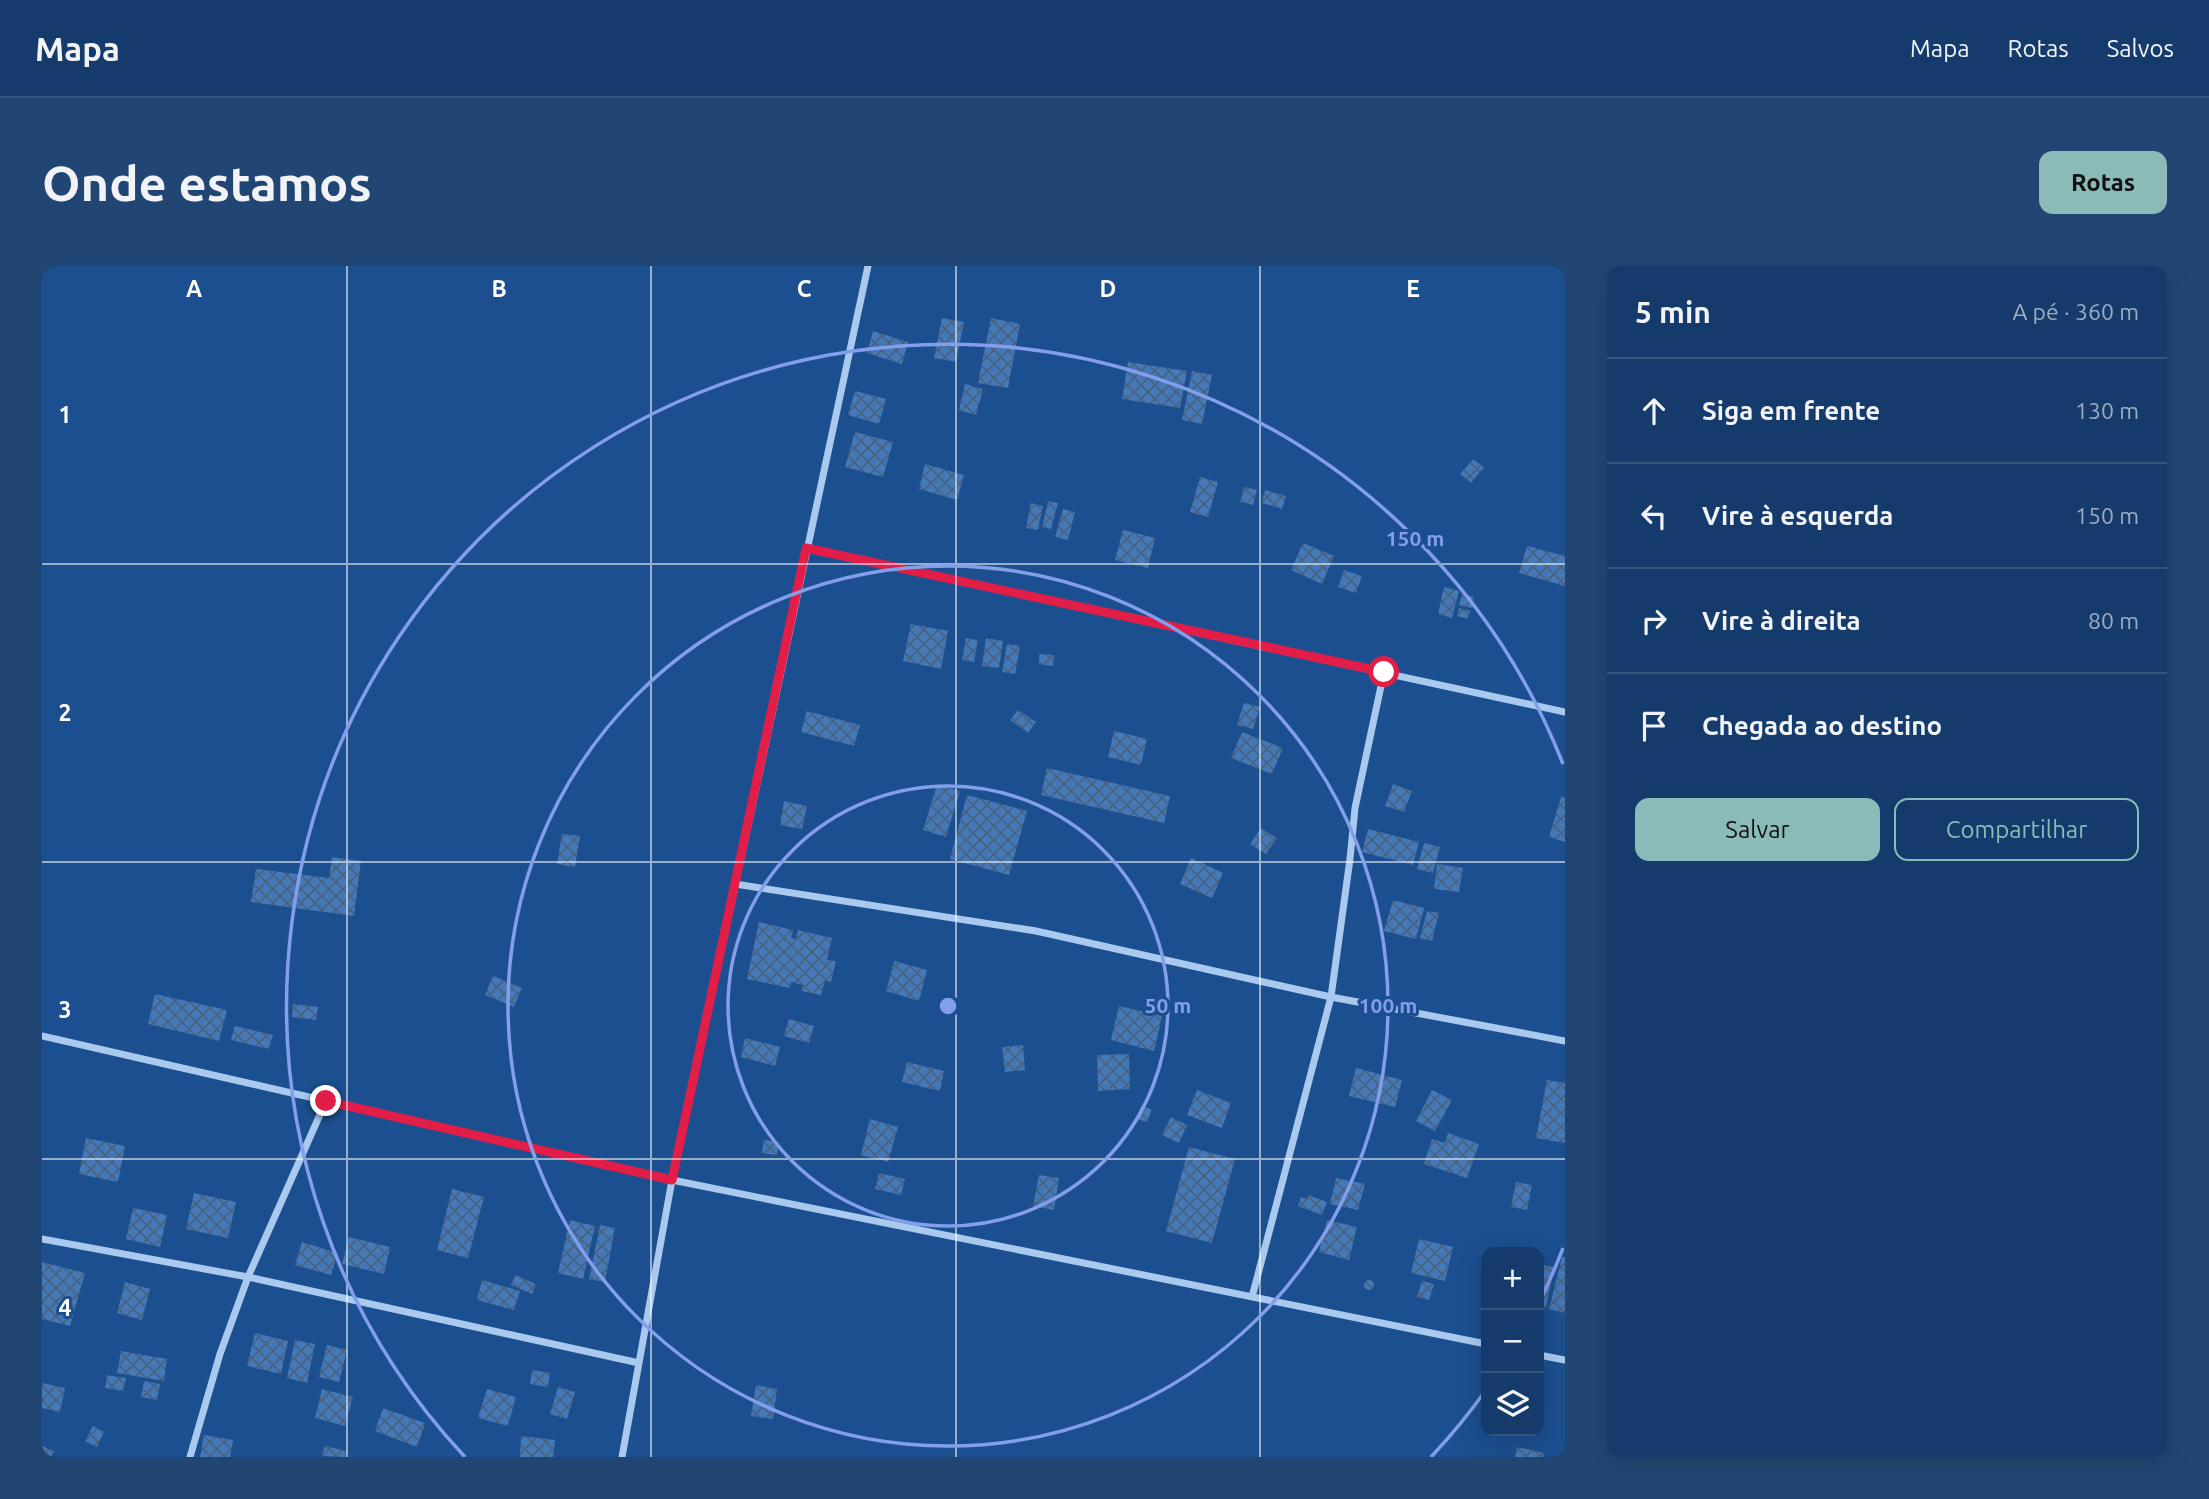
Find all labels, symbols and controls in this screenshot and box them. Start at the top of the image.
text: Mapa [35,30,120,67]
text: Mapa [1910,35,1970,62]
text: Rotas [2008,35,2069,62]
text: Salvos [2107,35,2174,62]
button: Rotas [2039,151,2167,214]
text: Onde estamos [42,155,372,210]
text: A [186,276,202,301]
text: B [491,276,507,301]
text: C [797,276,812,301]
text: D [1100,276,1116,301]
text: E [1406,276,1420,301]
text: 5 min [1635,295,1711,329]
text: A pé · 360 m [2012,299,2139,324]
icon: ahead [1635,392,1673,430]
text: Siga em frente [1702,396,1880,425]
text: 130 m [2075,398,2139,423]
text: 1 [59,402,71,427]
icon: left [1635,497,1673,535]
text: Vire à esquerda [1702,501,1893,530]
text: 150 m [2075,503,2139,528]
text: 150 m [1386,526,1444,550]
icon: right [1635,602,1673,640]
text: Vire à direita [1702,606,1861,635]
text: 80 m [2088,608,2139,633]
route start [1368,656,1399,687]
text: 2 [59,700,71,725]
icon: arrive [1635,707,1673,745]
text: Chegada ao destino [1702,711,1942,740]
button: Salvar [1635,798,1880,861]
button: Compartilhar [1894,798,2139,861]
text: 50 m [1145,993,1191,1017]
text: 100 m [1359,993,1417,1017]
centre of rings [936,994,960,1018]
text: 3 [59,997,71,1022]
route end [310,1085,341,1116]
map controls [1481,1247,1544,1436]
button: + [1481,1247,1544,1310]
text: 4 [59,1295,72,1320]
button: − [1481,1310,1544,1373]
button: layers [1481,1373,1544,1436]

